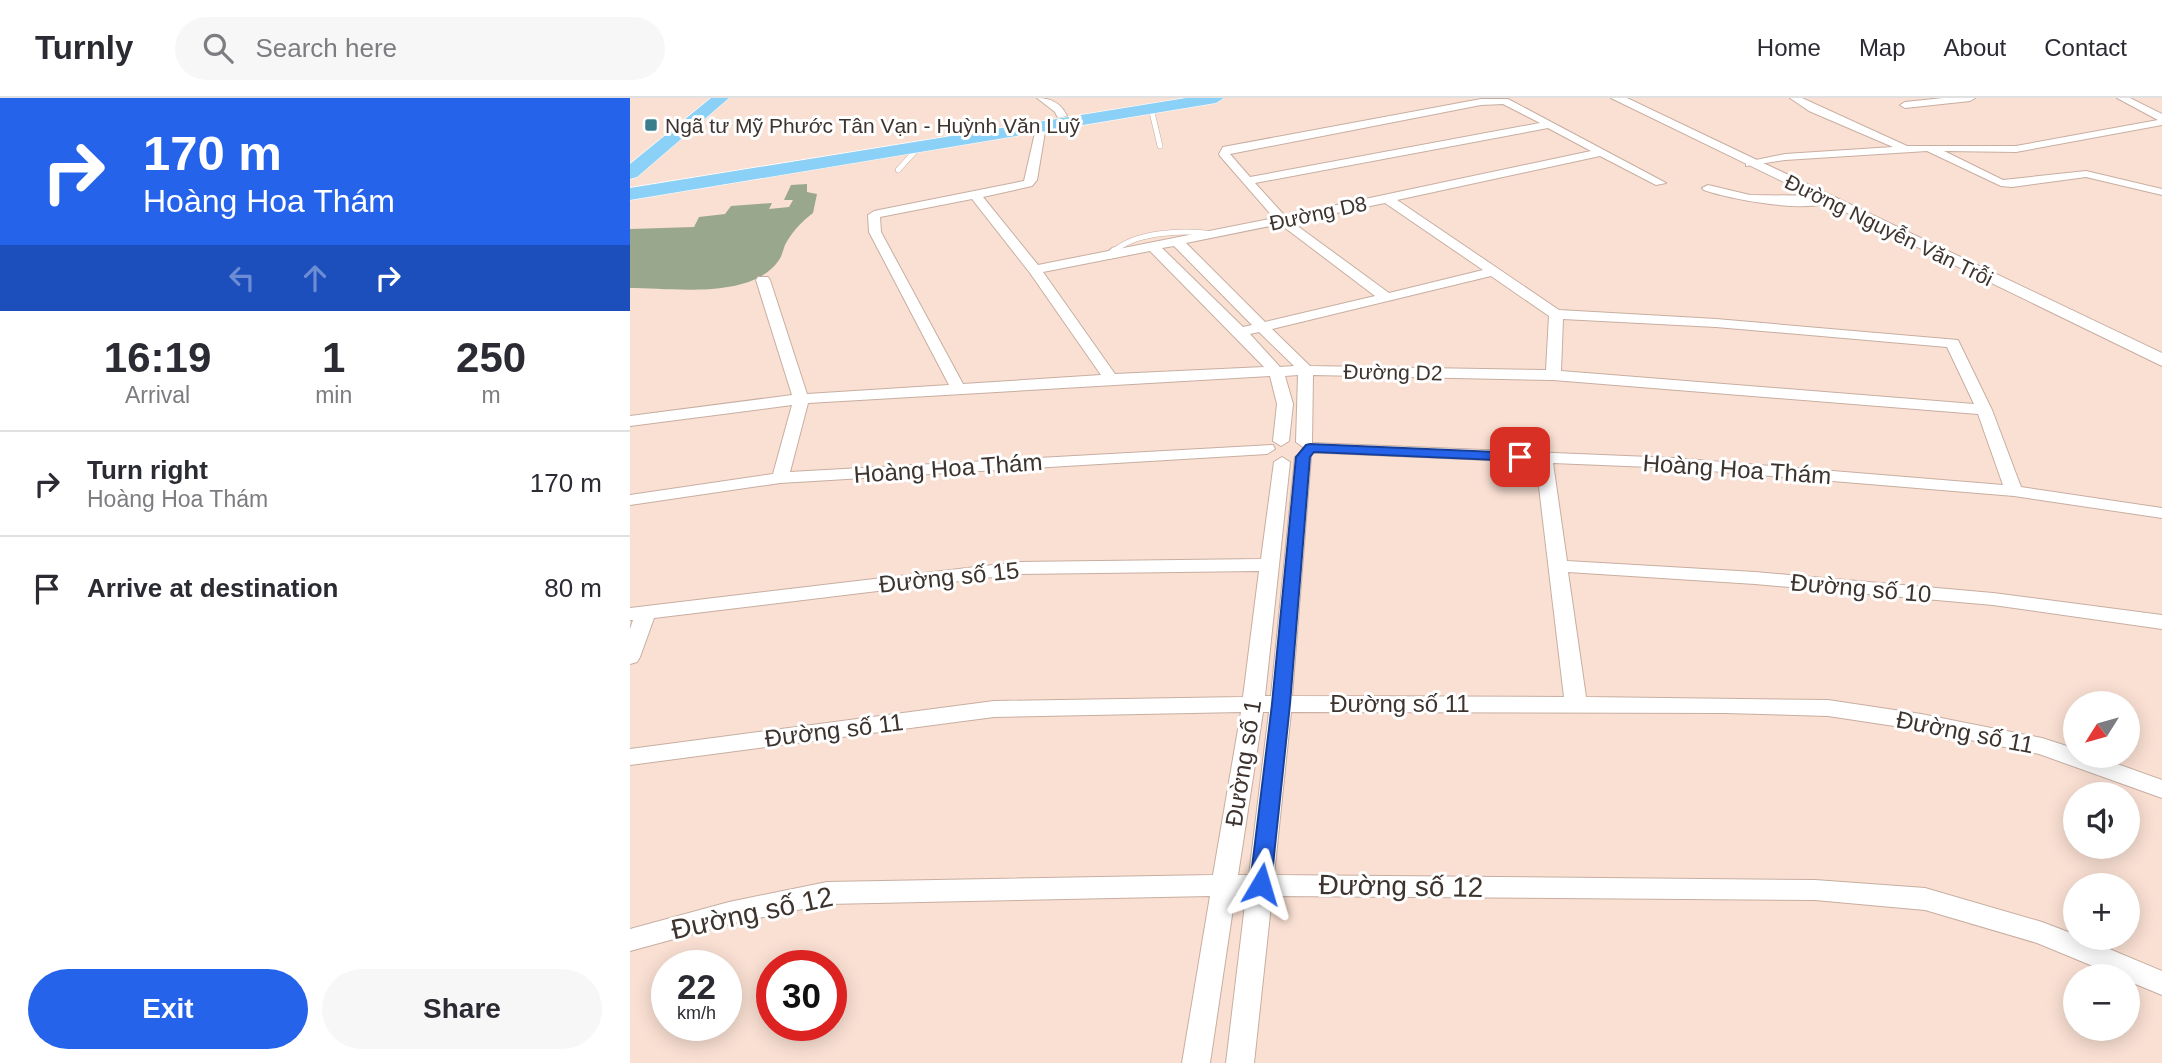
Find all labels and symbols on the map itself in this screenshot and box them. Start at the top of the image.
place label: Ngã tư Mỹ Phước Tân Vạn - Huỳnh Văn Luỹ [665,114,1081,137]
marker: Ngã tư Mỹ Phước Tân Vạn - Huỳnh Văn Luỹ [643,117,659,133]
street label: Đường Nguyễn Văn Trỗi [1781,170,1997,290]
street label: Đường D8 [1267,191,1369,235]
street label: Đường D2 [1343,360,1443,384]
pin [1490,427,1550,487]
street label: Hoàng Hoa Thám [853,448,1043,488]
street label: Hoàng Hoa Thám [1642,449,1832,489]
street label: Đường số 15 [877,556,1021,598]
street label: Đường số 10 [1789,568,1933,608]
street label: Đường số 11 [1330,690,1470,717]
north arrow [2063,691,2140,768]
street label: Đường số 1 [1220,698,1266,828]
street label: Đường số 11 [1894,705,2036,759]
street label: Đường số 11 [763,708,905,752]
position arrow [1224,847,1298,921]
street label: Đường số 12 [1318,869,1484,903]
street label: Đường số 12 [668,881,836,945]
speed limit sign: 30 [756,950,847,1041]

